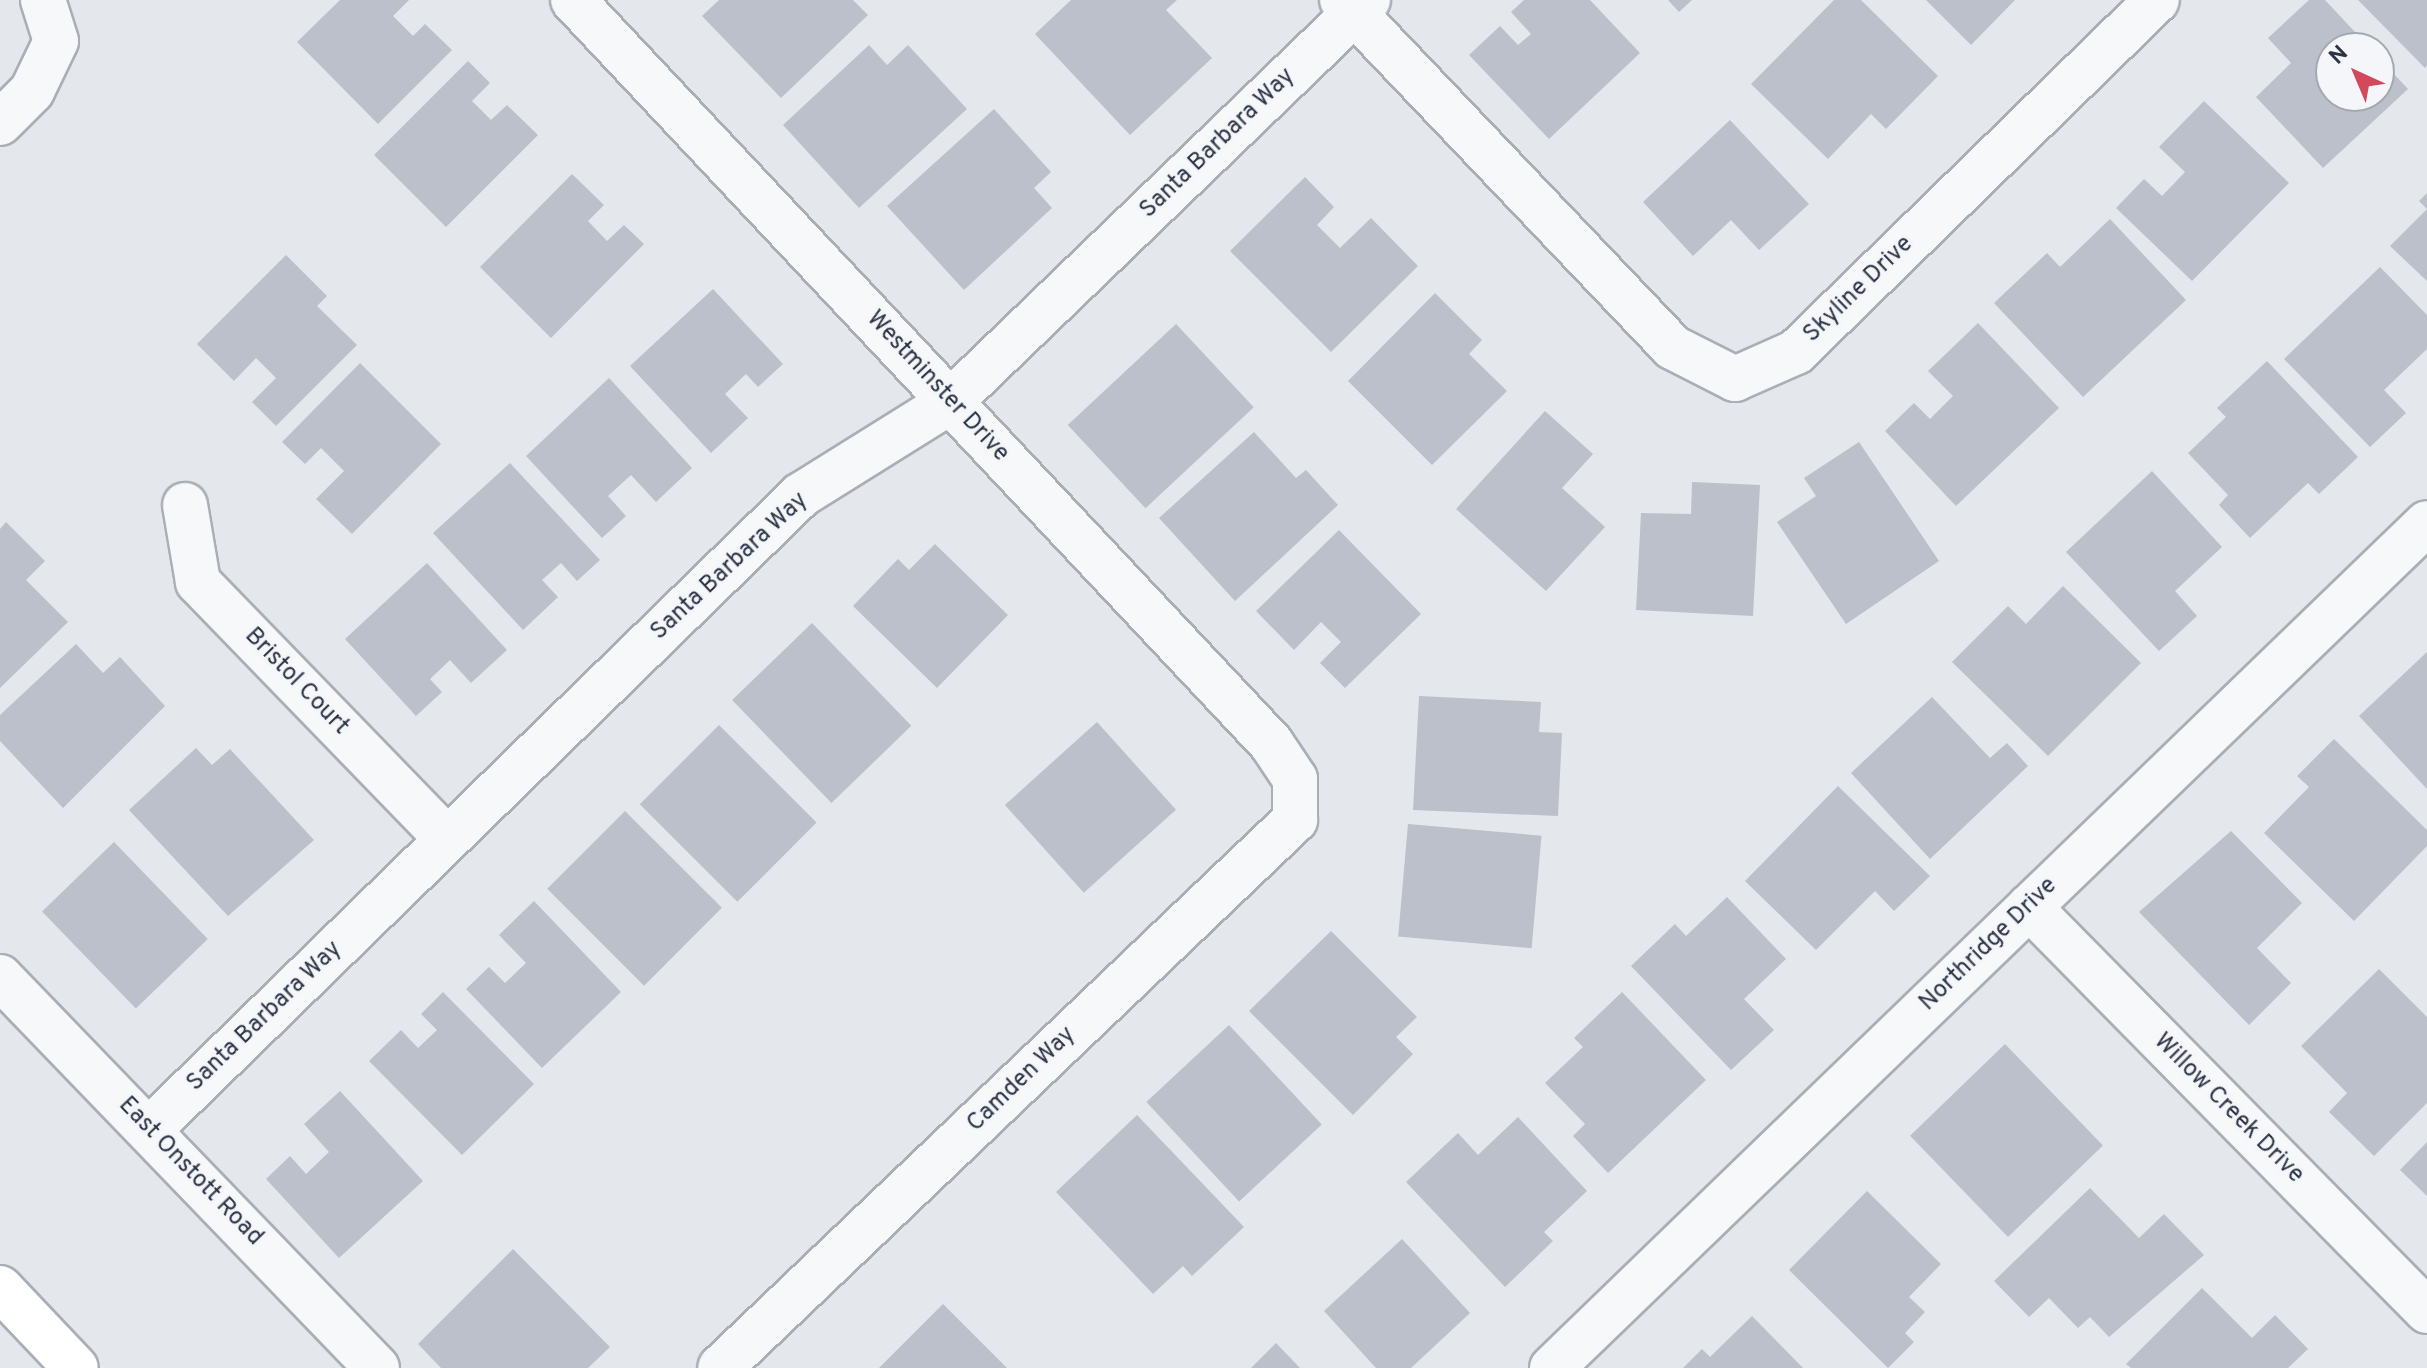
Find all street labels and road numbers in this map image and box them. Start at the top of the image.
street label: Santa Barbara Way [1134,63,1302,225]
street label: Skyline Drive [1798,231,1920,349]
street label: Westminster Drive [860,305,1014,469]
street label: Santa Barbara Way [645,487,815,647]
street label: Bristol Court [238,622,354,742]
street label: Northridge Drive [1914,872,2064,1018]
street label: Santa Barbara Way [181,936,349,1098]
street label: Camden Way [962,1021,1082,1139]
street label: Willow Creek Drive [2147,1028,2309,1190]
street label: East Onstott Road [112,1092,268,1252]

